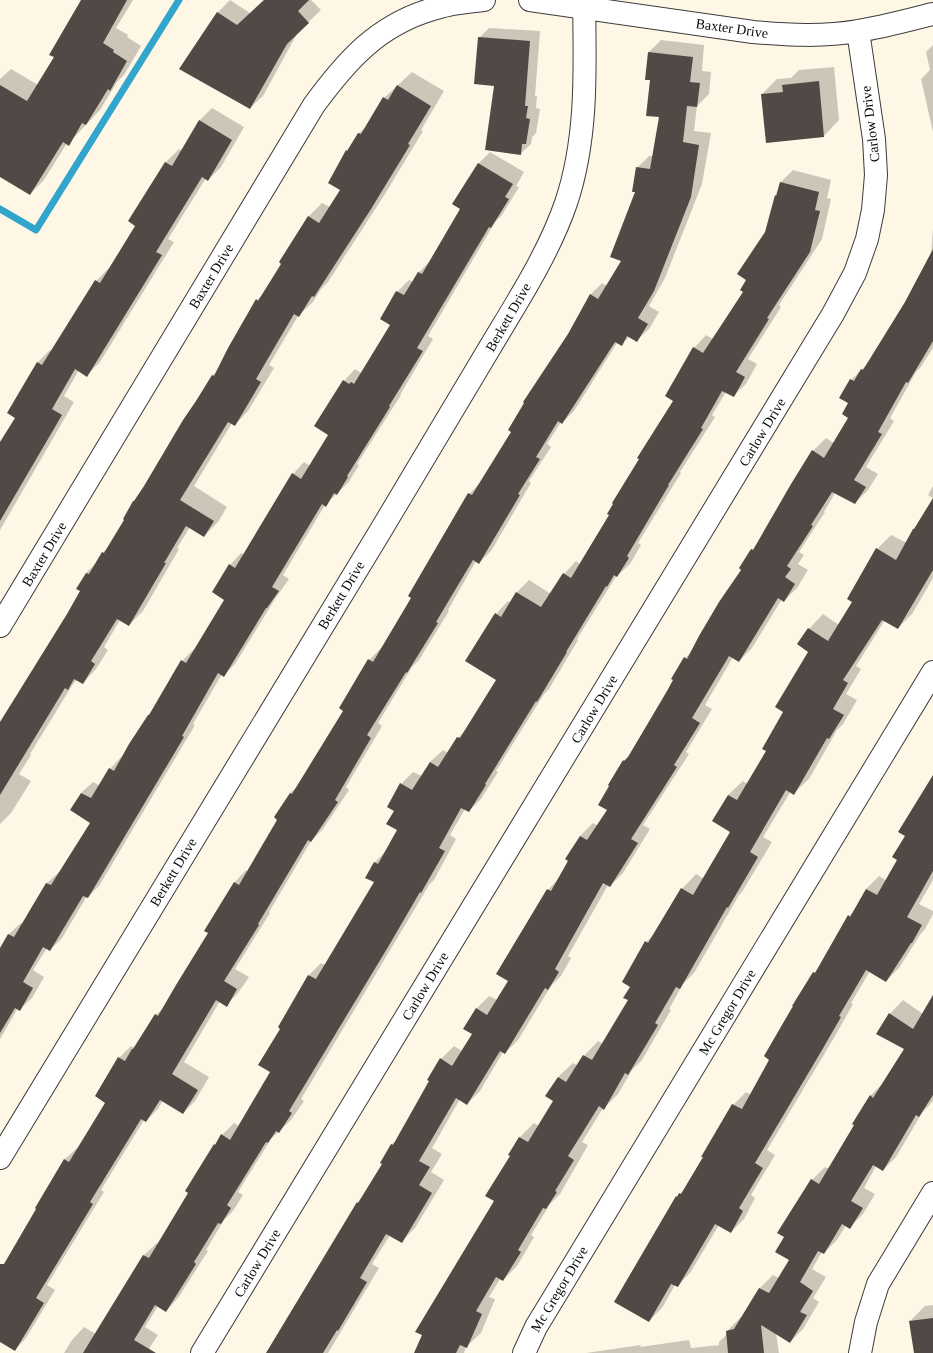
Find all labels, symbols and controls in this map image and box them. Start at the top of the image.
street label: Baxter Drive [695,16,769,41]
street label: Carlow Drive [858,85,883,163]
street label: Baxter Drive [186,241,237,311]
street label: Berkett Drive [483,280,534,354]
street label: Carlow Drive [736,396,789,469]
street label: Baxter Drive [19,519,70,589]
street label: Berkett Drive [315,559,368,632]
street label: Carlow Drive [568,673,621,746]
street label: Berkett Drive [147,836,200,909]
street label: Carlow Drive [399,950,452,1023]
street label: Mc Gregor Drive [696,967,759,1058]
street label: Carlow Drive [231,1227,284,1300]
street label: Mc Gregor Drive [528,1244,591,1335]

